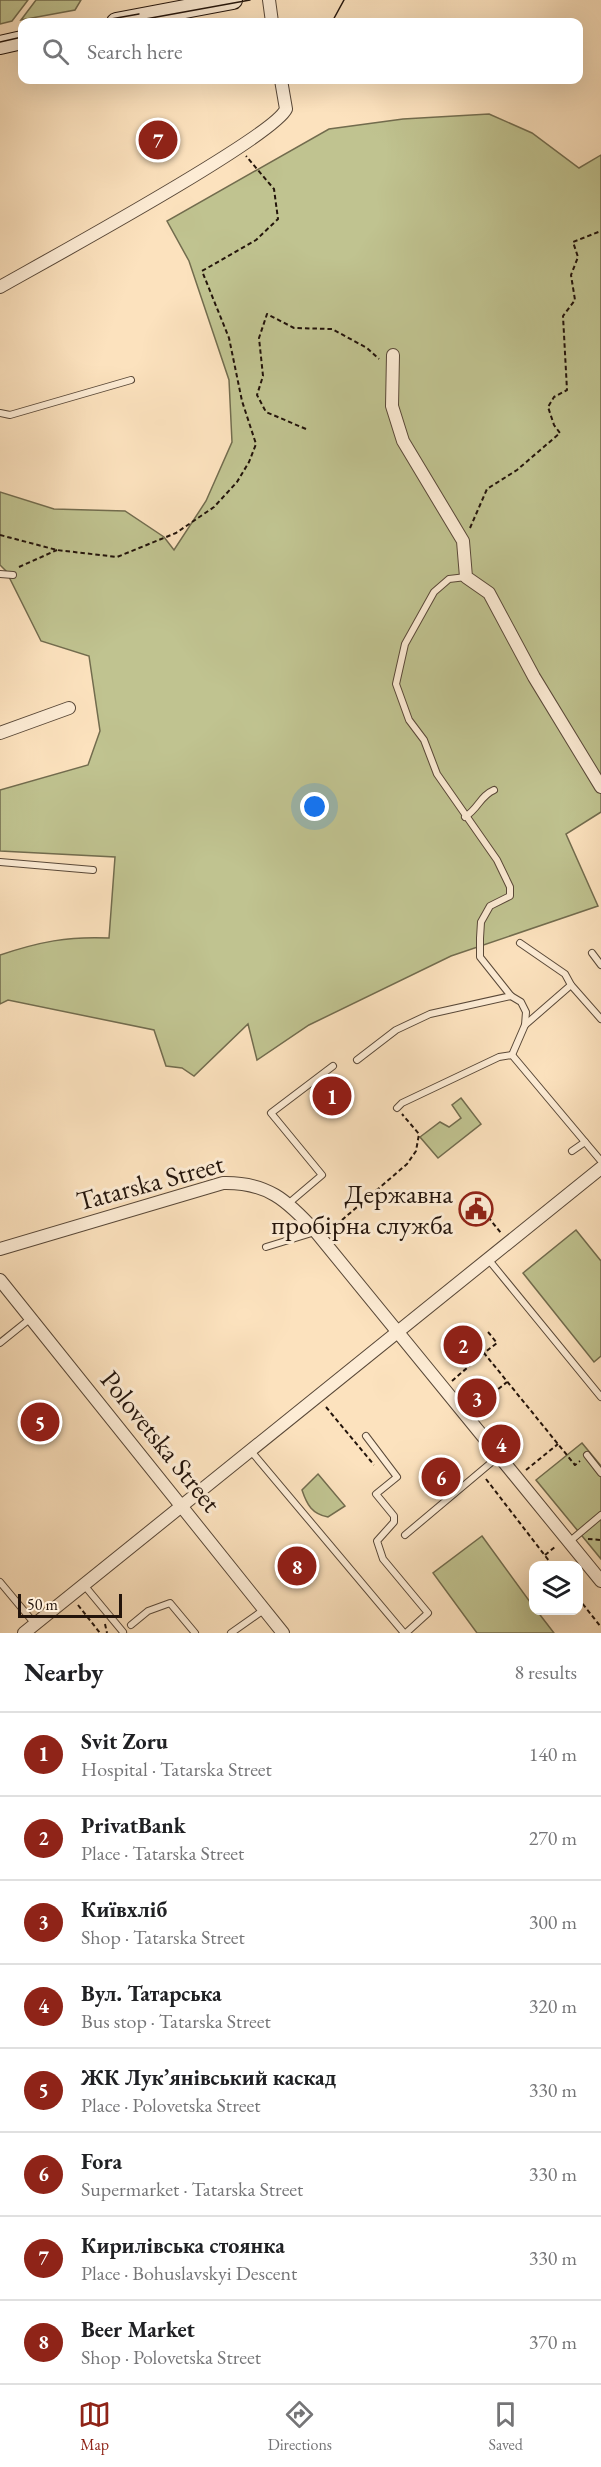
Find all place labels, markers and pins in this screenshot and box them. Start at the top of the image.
pin: 7 [138,118,178,162]
pin: 1 [312,1074,352,1118]
place label: Державна пробірна служба [271,1176,453,1242]
public building icon: Державна пробірна служба [458,1191,494,1227]
pin: 2 [444,1322,482,1368]
pin: 3 [458,1376,496,1420]
pin: 5 [20,1400,60,1444]
pin: 4 [482,1422,520,1466]
pin: 6 [422,1454,460,1500]
pin: 8 [278,1544,316,1588]

